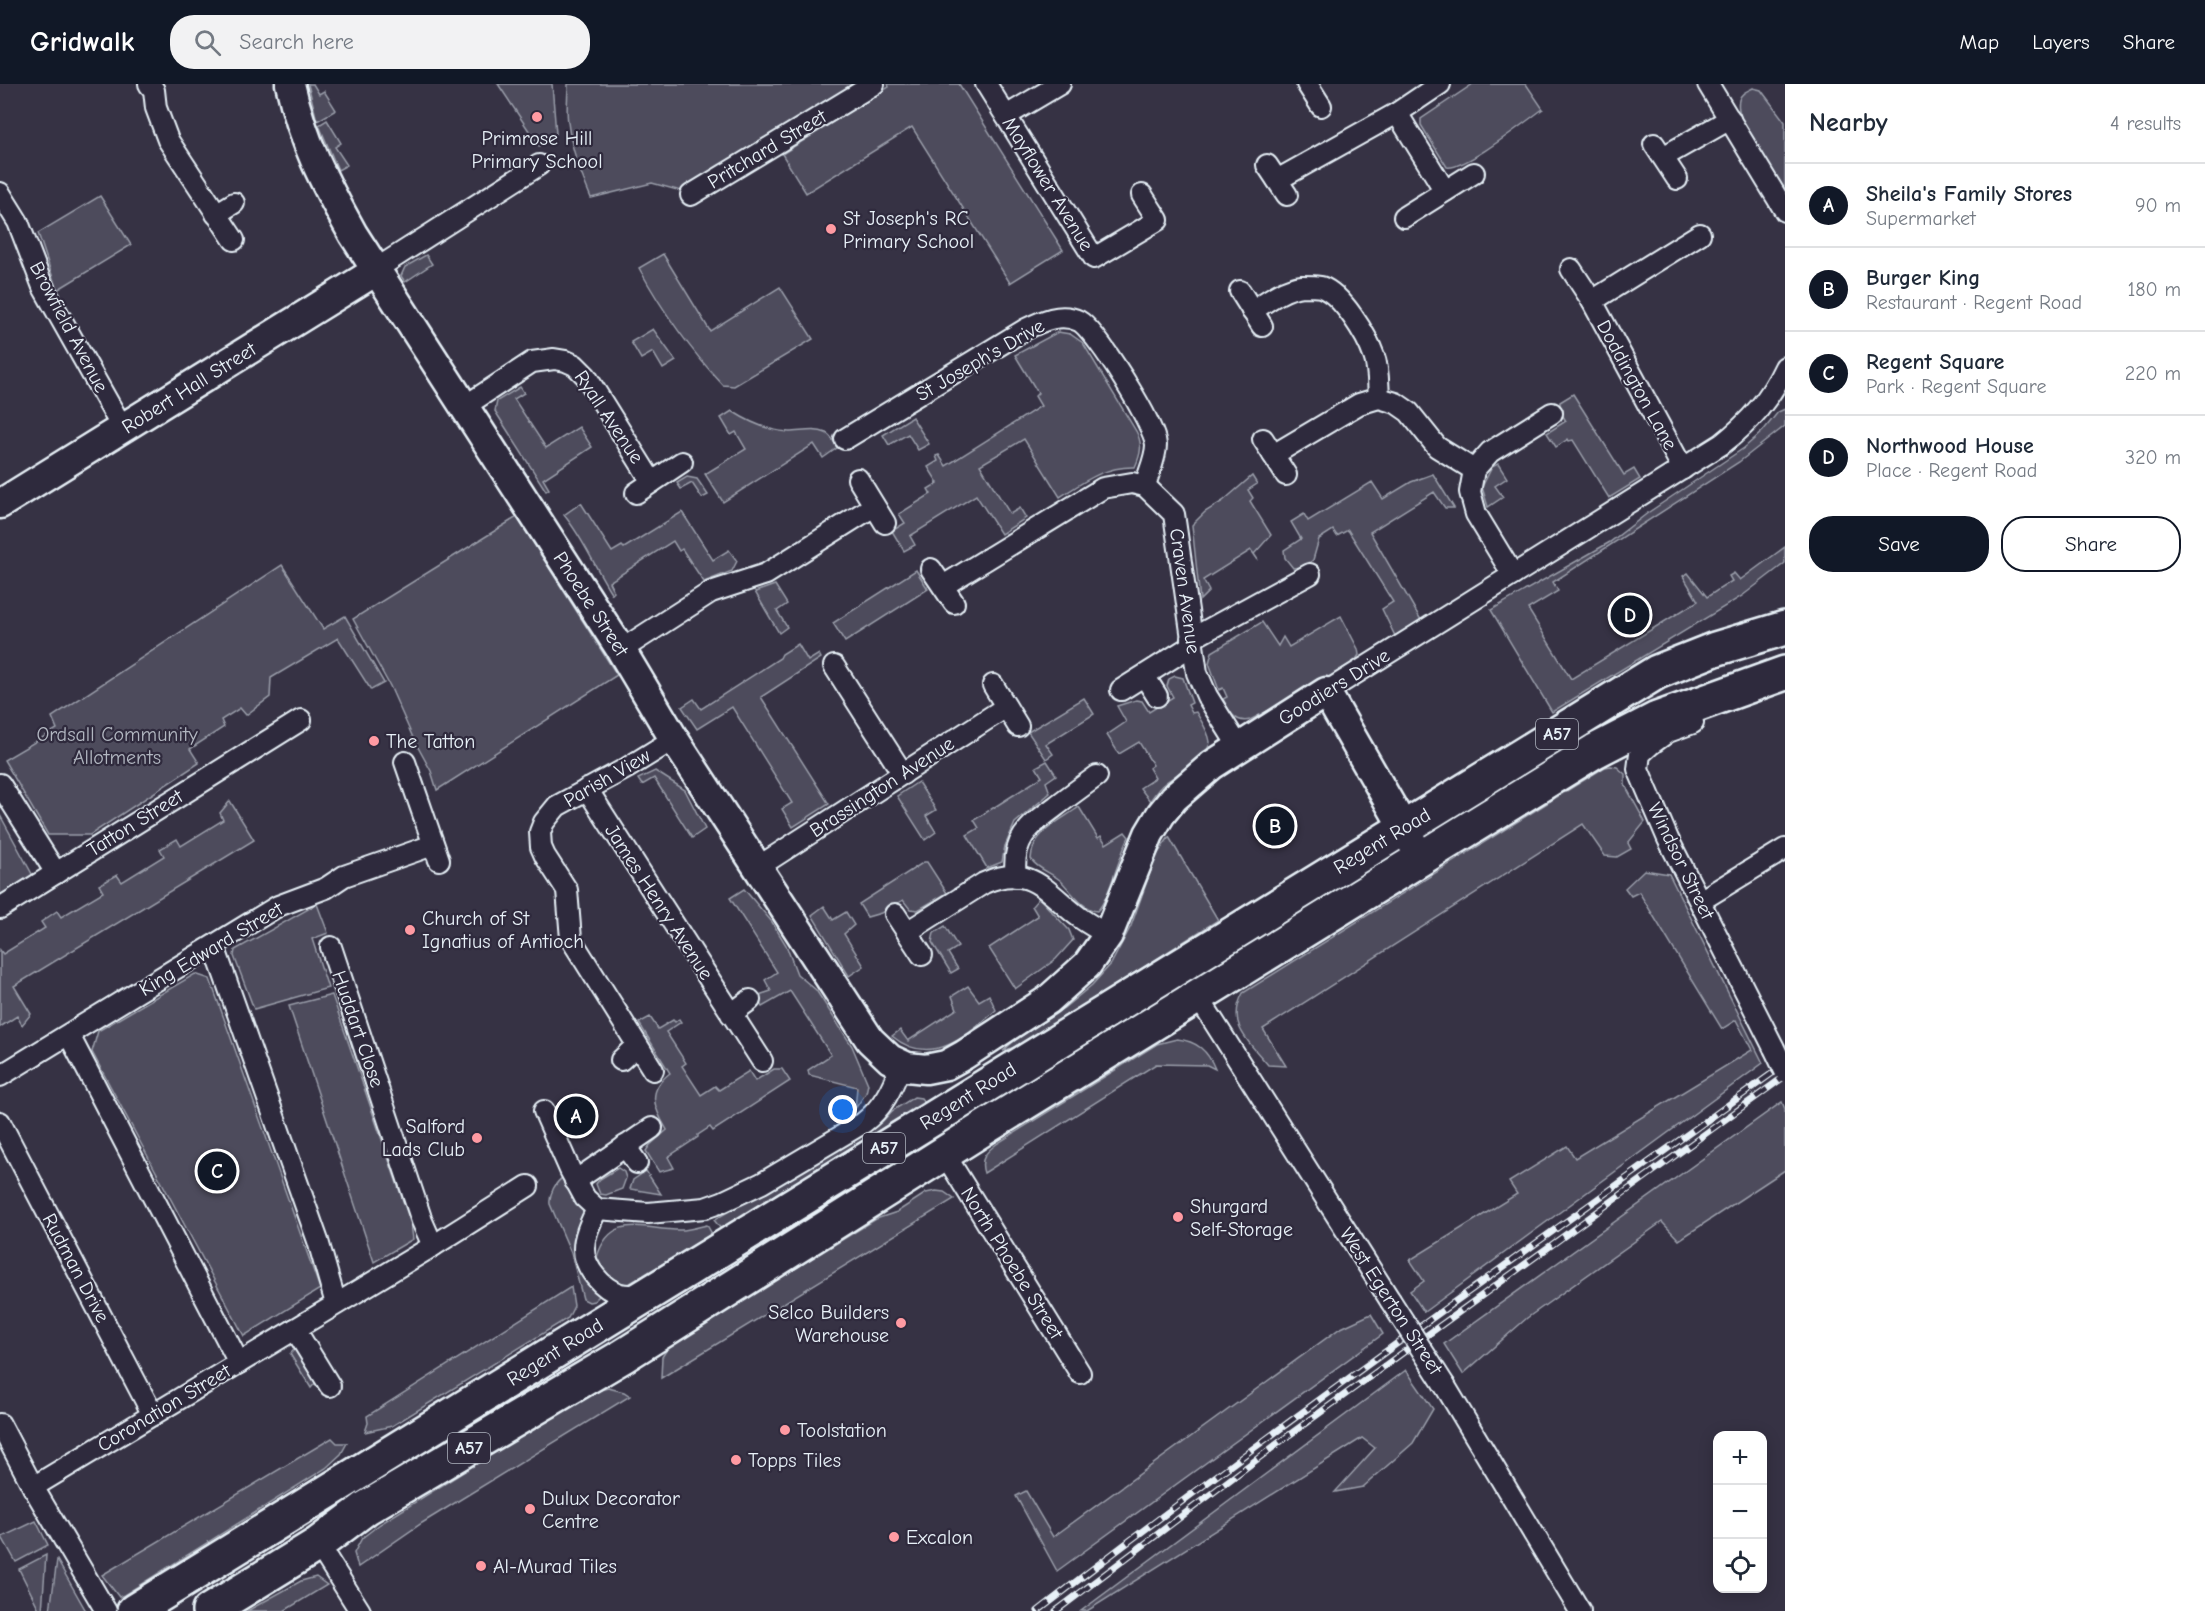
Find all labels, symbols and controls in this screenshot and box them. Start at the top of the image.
search box [170,15,590,69]
text: Gridwalk [30,26,134,58]
icon: search [191,26,224,59]
text: Search here [239,29,354,55]
text: Map [1960,30,1999,54]
text: Layers [2032,30,2090,54]
text: Share [2123,30,2175,54]
street label: Pritchard Street [704,104,832,193]
text: Nearby [1809,108,1888,138]
marker: Primrose Hill Primary School [530,110,544,124]
text: 4 results [2110,112,2181,135]
street label: Mayflower Avenue [998,113,1098,255]
place label: Primrose Hill Primary School [471,127,603,173]
text: Sheila's Family Stores [1866,181,2072,207]
text: A [1823,194,1834,217]
text: 90 m [2135,194,2181,217]
place label: St Joseph's RC Primary School [843,207,974,253]
text: Supermarket [1866,207,1976,230]
marker: St Joseph's RC Primary School [824,222,838,236]
street label: Browfield Avenue [25,258,113,396]
text: Burger King [1866,265,1980,291]
text: B [1822,278,1835,301]
text: 180 m [2127,278,2181,301]
text: Restaurant · Regent Road [1866,291,2082,314]
street label: St Joseph's Drive [912,314,1048,406]
street label: Doddington Lane [1592,316,1682,454]
street label: Robert Hall Street [118,337,261,438]
text: Regent Square [1866,349,2004,375]
text: C [1822,362,1835,385]
text: 220 m [2125,362,2181,385]
street label: Ryall Avenue [569,366,649,468]
text: Park · Regent Square [1866,375,2046,398]
text: Northwood House [1866,433,2034,459]
text: D [1822,446,1835,469]
text: 320 m [2125,446,2181,469]
text: Place · Regent Road [1866,459,2037,482]
button: Save [1809,516,1989,572]
button: Share [2001,516,2181,572]
street label: Craven Avenue [1165,527,1205,655]
street label: Phoebe Street [549,547,634,662]
pin: D [1610,592,1650,638]
street label: Goodiers Drive [1274,644,1394,730]
road number: A57 [1536,719,1578,749]
park label: Ordsall Community Allotments [36,723,198,769]
place label: The Tatton [386,730,475,753]
street label: Brassington Avenue [806,732,958,842]
marker: The Tatton [367,734,381,748]
street label: Parish View [560,744,654,812]
street label: Tatton Street [83,784,188,861]
street label: Windsor Street [1643,799,1720,924]
street label: Regent Road [1329,803,1435,879]
pin: B [1256,804,1294,848]
street label: James Henry Avenue [600,820,718,984]
street label: King Edward Street [135,896,288,1001]
place label: Church of St Ignatius of Antioch [422,907,584,953]
marker: Church of St Ignatius of Antioch [403,923,417,937]
street label: Huddart Close [327,968,389,1090]
street label: Regent Road [916,1057,1020,1135]
pin: A [556,1094,596,1138]
your location [828,1095,857,1124]
place label: Salford Lads Club [382,1115,465,1161]
marker: Salford Lads Club [470,1131,484,1145]
road number: A57 [863,1133,905,1163]
pin: C [198,1148,236,1194]
street label: North Phoebe Street [956,1183,1069,1344]
place label: Shurgard Self-Storage [1190,1195,1293,1241]
street label: Rudman Drive [38,1209,114,1327]
marker: Shurgard Self-Storage [1171,1210,1185,1224]
street label: West Egerton Street [1335,1223,1448,1380]
place label: Selco Builders Warehouse [768,1301,889,1347]
street label: Regent Road [503,1313,607,1391]
marker: Selco Builders Warehouse [894,1316,908,1330]
street label: Coronation Street [93,1359,236,1457]
place label: Toolstation [797,1419,887,1442]
marker: Toolstation [778,1423,792,1437]
map controls [1713,1431,1767,1593]
button: + [1713,1431,1767,1485]
road number: A57 [448,1433,490,1463]
place label: Topps Tiles [748,1449,841,1472]
marker: Topps Tiles [729,1453,743,1467]
button: − [1713,1485,1767,1539]
place label: Dulux Decorator Centre [542,1487,680,1533]
marker: Dulux Decorator Centre [523,1502,537,1516]
place label: Excalon [906,1526,973,1549]
marker: Excalon [887,1530,901,1544]
button: locate [1713,1539,1767,1593]
place label: Al-Murad Tiles [493,1555,617,1578]
marker: Al-Murad Tiles [474,1559,488,1573]

